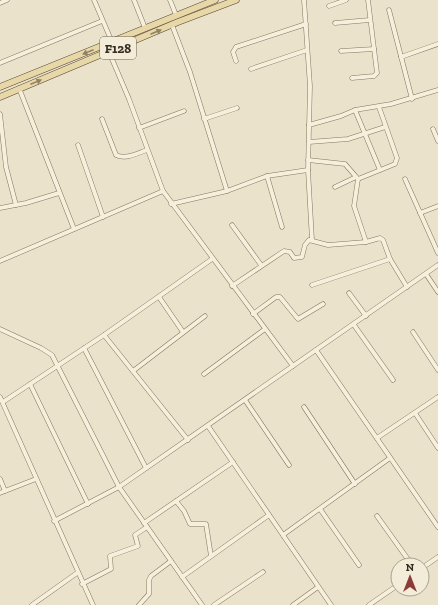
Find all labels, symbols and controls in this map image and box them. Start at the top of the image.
one-way arrow [151,29,162,35]
road number: F128 [100,37,136,59]
one-way arrow [83,49,94,55]
one-way arrow [30,78,42,84]
north arrow [390,557,430,597]
text: N [406,561,415,574]

